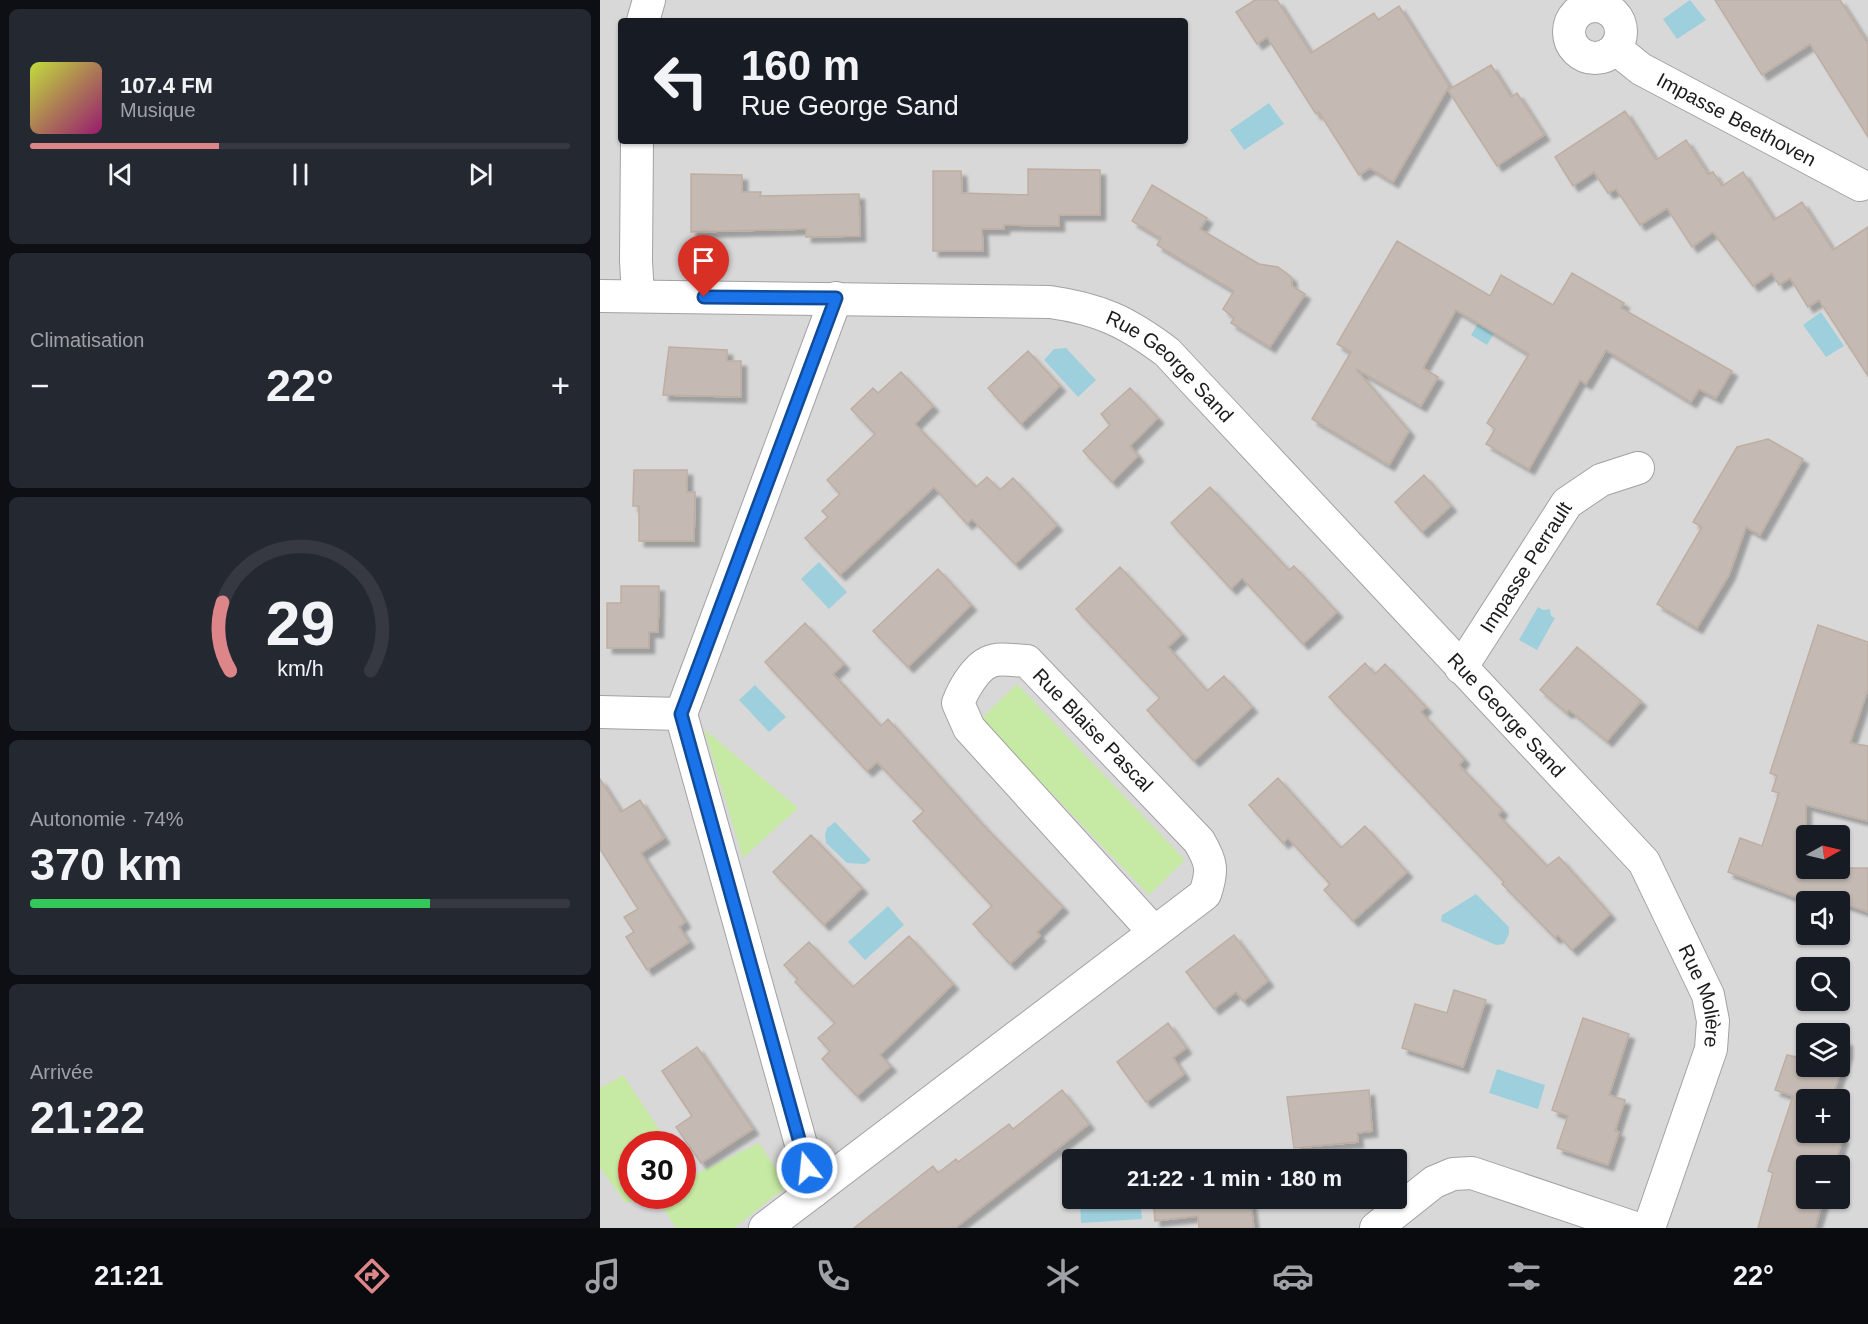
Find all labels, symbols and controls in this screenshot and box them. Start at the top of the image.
icon: left [642,42,720,120]
text: 160 m [741,42,860,89]
street label: Impasse Beethoven [1653,68,1820,171]
text: 107.4 FM [120,73,213,98]
text: Rue George Sand [741,91,959,121]
text: Musique [120,99,196,121]
icon: previous [104,158,137,191]
icon: pause [284,158,317,191]
icon: next [464,158,497,191]
pin [678,235,729,297]
icon: arrive [687,244,720,277]
street label: Rue George Sand [1103,306,1238,426]
text: Climatisation [30,329,144,351]
text: 22° [266,360,334,411]
text: − [30,367,49,404]
text: + [551,367,570,404]
street label: Impasse Perrault [1476,497,1576,637]
text: 29 [265,589,335,658]
street label: Rue George Sand [1443,649,1570,781]
text: km/h [277,657,323,681]
street label: Rue Blaise Pascal [1029,664,1157,796]
text: Autonomie · 74% [30,808,183,830]
north arrow [1796,825,1850,879]
map controls [1796,825,1850,1209]
text: 370 km [30,839,183,890]
button: sound [1796,891,1850,945]
street label: Rue Molière [1674,941,1724,1048]
button: search [1796,957,1850,1011]
button: layers [1796,1023,1850,1077]
text: Arrivée [30,1061,93,1083]
button: + [1796,1089,1850,1143]
text: 21:22 [30,1092,145,1143]
speed limit sign: 30 [618,1131,696,1209]
position arrow [775,1136,839,1200]
button: − [1796,1155,1850,1209]
text: 21:22 · 1 min · 180 m [1127,1166,1342,1191]
icon: directions [351,1255,393,1297]
icon: music [582,1255,624,1297]
icon: phone [812,1255,854,1297]
icon: climate [1042,1255,1084,1297]
icon: car [1272,1255,1314,1297]
icon: filters [1503,1255,1545,1297]
text: 21:21 [94,1261,163,1291]
text: 22° [1733,1261,1774,1291]

